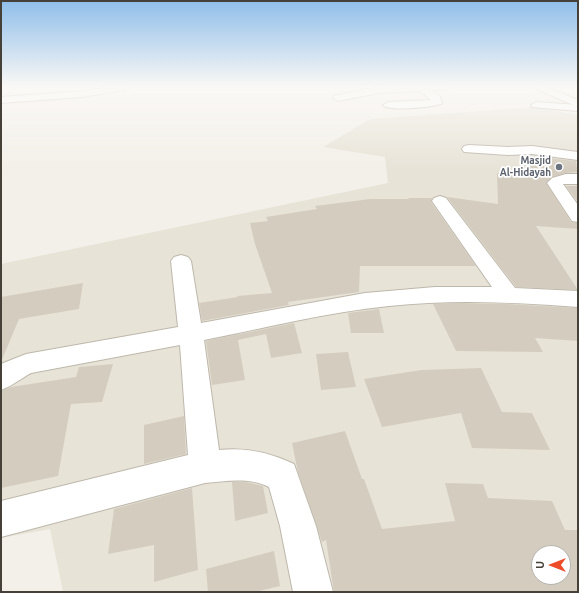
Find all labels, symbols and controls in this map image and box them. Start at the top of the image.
place label: Masjid Al-Hidayah [500,155,551,178]
marker: Masjid Al-Hidayah [554,162,564,172]
north arrow [531,545,571,585]
text: U [534,561,546,569]

